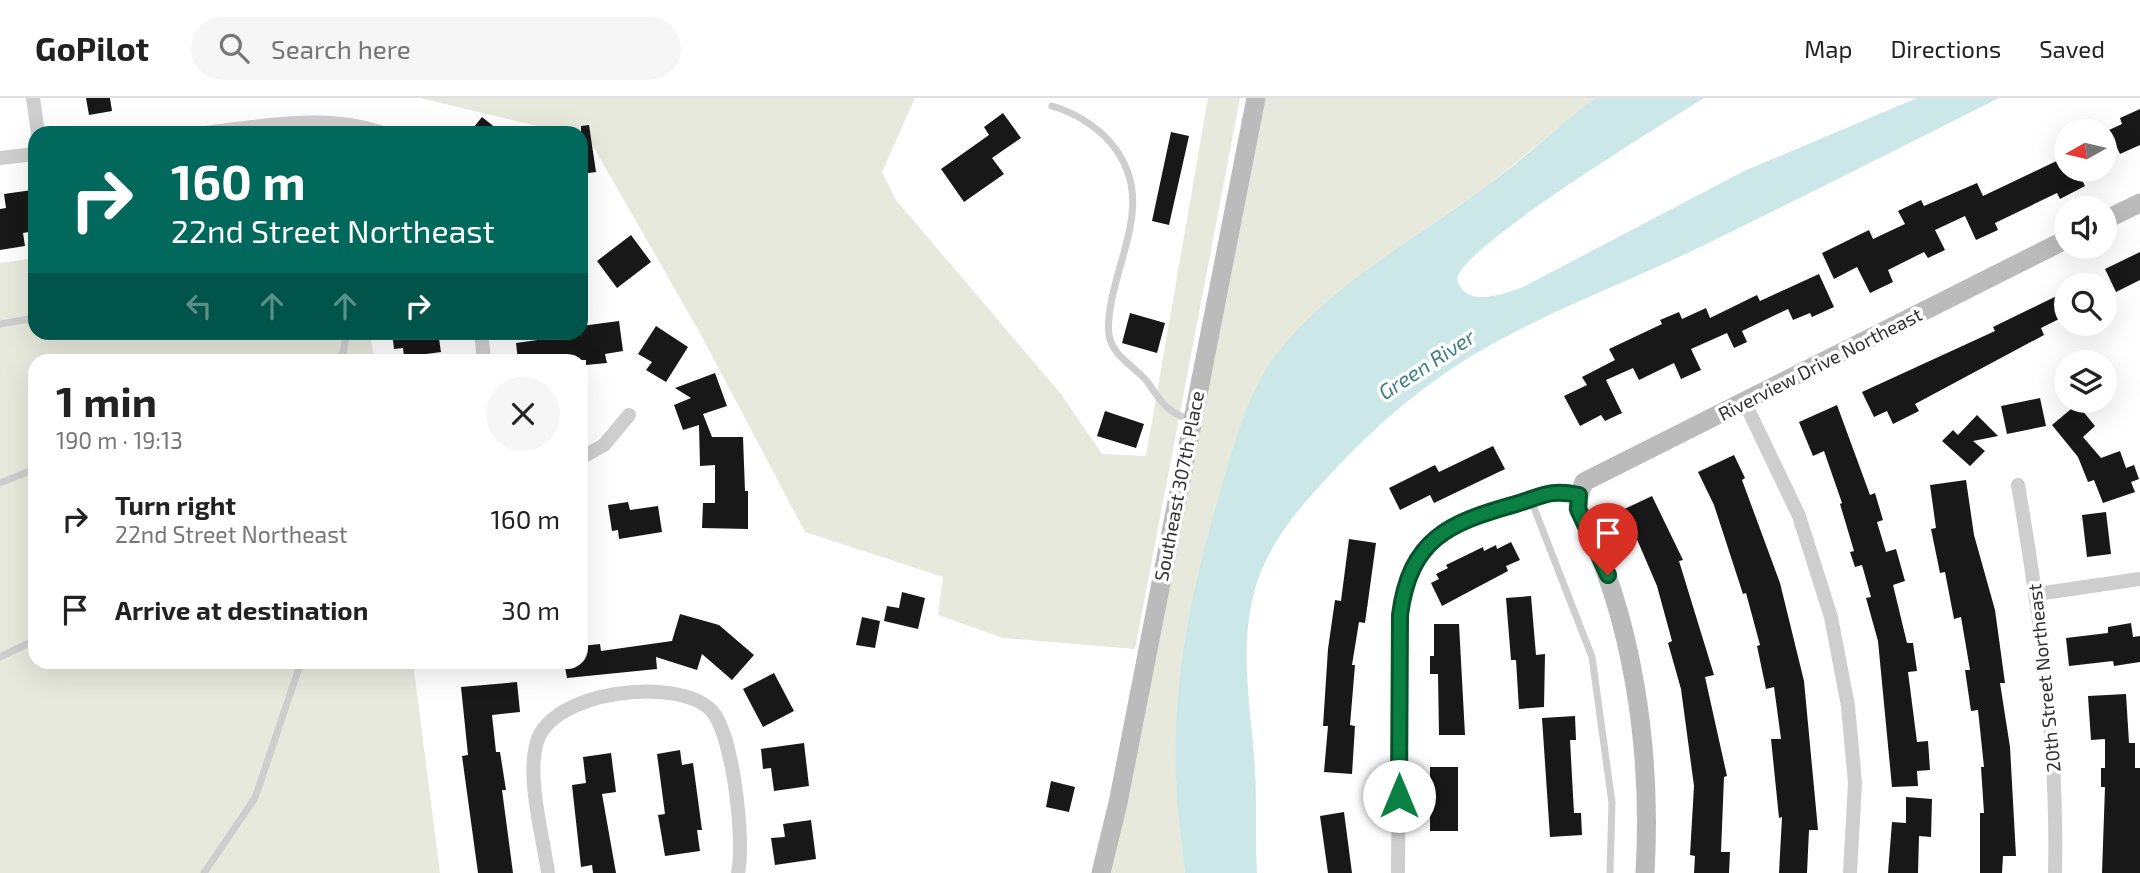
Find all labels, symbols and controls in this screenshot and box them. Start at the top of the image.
search box [191,17,681,80]
text: GoPilot [35,28,149,68]
icon: search [215,29,253,67]
text: Search here [271,33,411,64]
text: Map [1804,34,1852,63]
text: Directions [1890,34,2001,63]
text: Saved [2039,34,2105,63]
north arrow [2054,119,2118,182]
map controls [2054,119,2117,413]
text: 160 m [171,151,306,210]
icon: right [56,154,147,245]
button: sound [2054,196,2117,259]
text: 22nd Street Northeast [171,211,495,249]
button: search [2054,273,2117,336]
icon: left [180,287,218,325]
icon: ahead [253,287,291,325]
icon: ahead [326,287,364,325]
icon: right [399,287,437,325]
street label: Riverview Drive Northeast [1714,302,1926,425]
water label: Green River [1373,323,1479,404]
button: layers [2054,350,2117,413]
text: 1 min [56,375,157,425]
button: close [486,377,560,451]
street label: Southeast 307th Place [1149,389,1208,583]
text: 190 m · 19:13 [56,426,183,454]
text: Turn right [115,489,236,520]
icon: right [56,500,94,538]
text: 160 m [491,503,560,534]
pin [1578,503,1638,575]
icon: arrive [1589,514,1627,552]
text: 22nd Street Northeast [115,520,348,548]
street label: 20th Street Northeast [2022,583,2065,773]
icon: arrive [56,591,94,629]
text: Arrive at destination [115,594,368,625]
text: 30 m [501,594,560,625]
position arrow [1362,759,1436,833]

